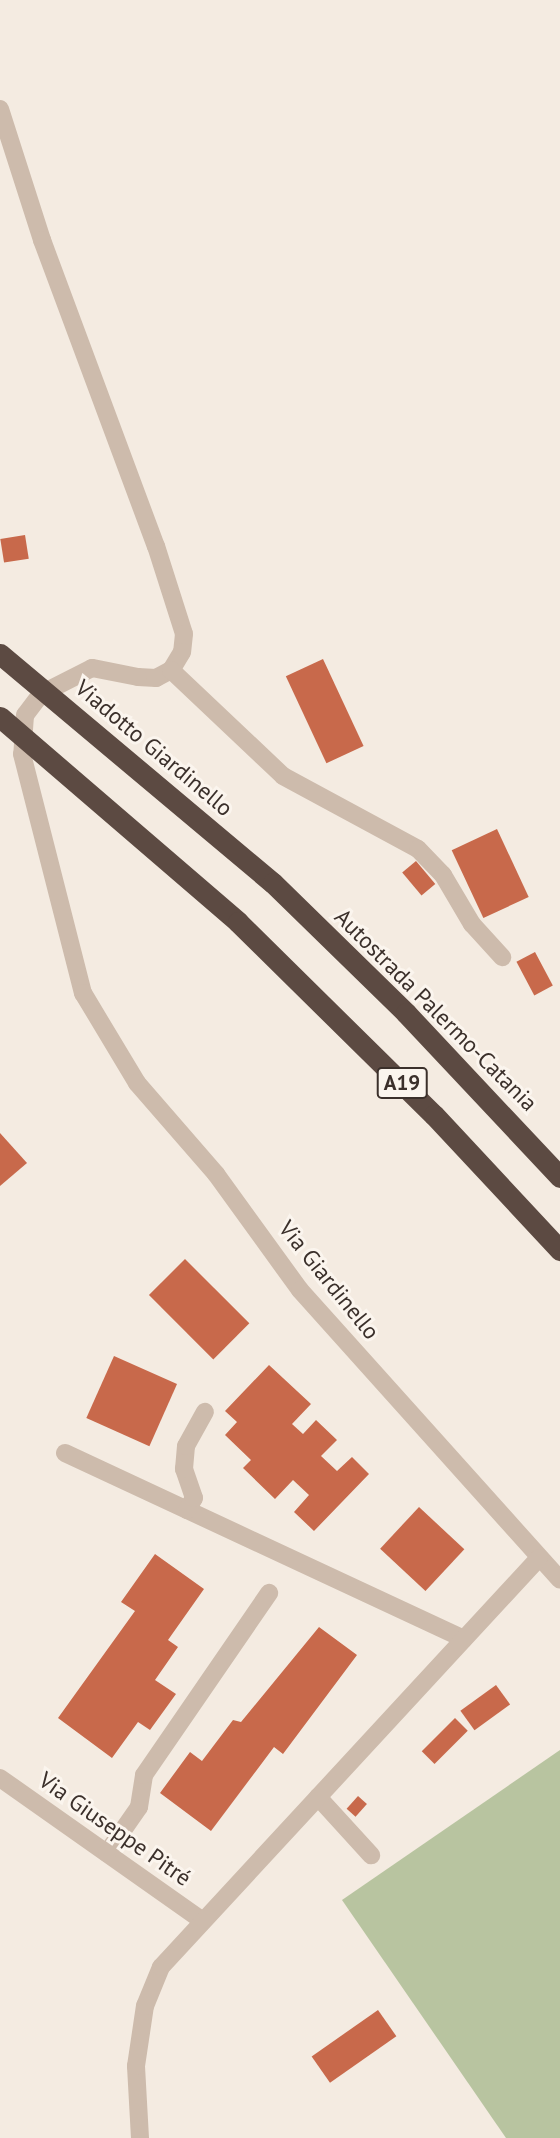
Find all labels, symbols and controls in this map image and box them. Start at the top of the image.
street label: Viadotto Giardinello [70,674,238,822]
street label: Autostrada Palermo-Catania [329,903,543,1117]
road number: A19 [376,1066,428,1100]
street label: Via Giardinello [273,1215,385,1345]
street label: Via Giuseppe Pitré [33,1766,197,1892]

